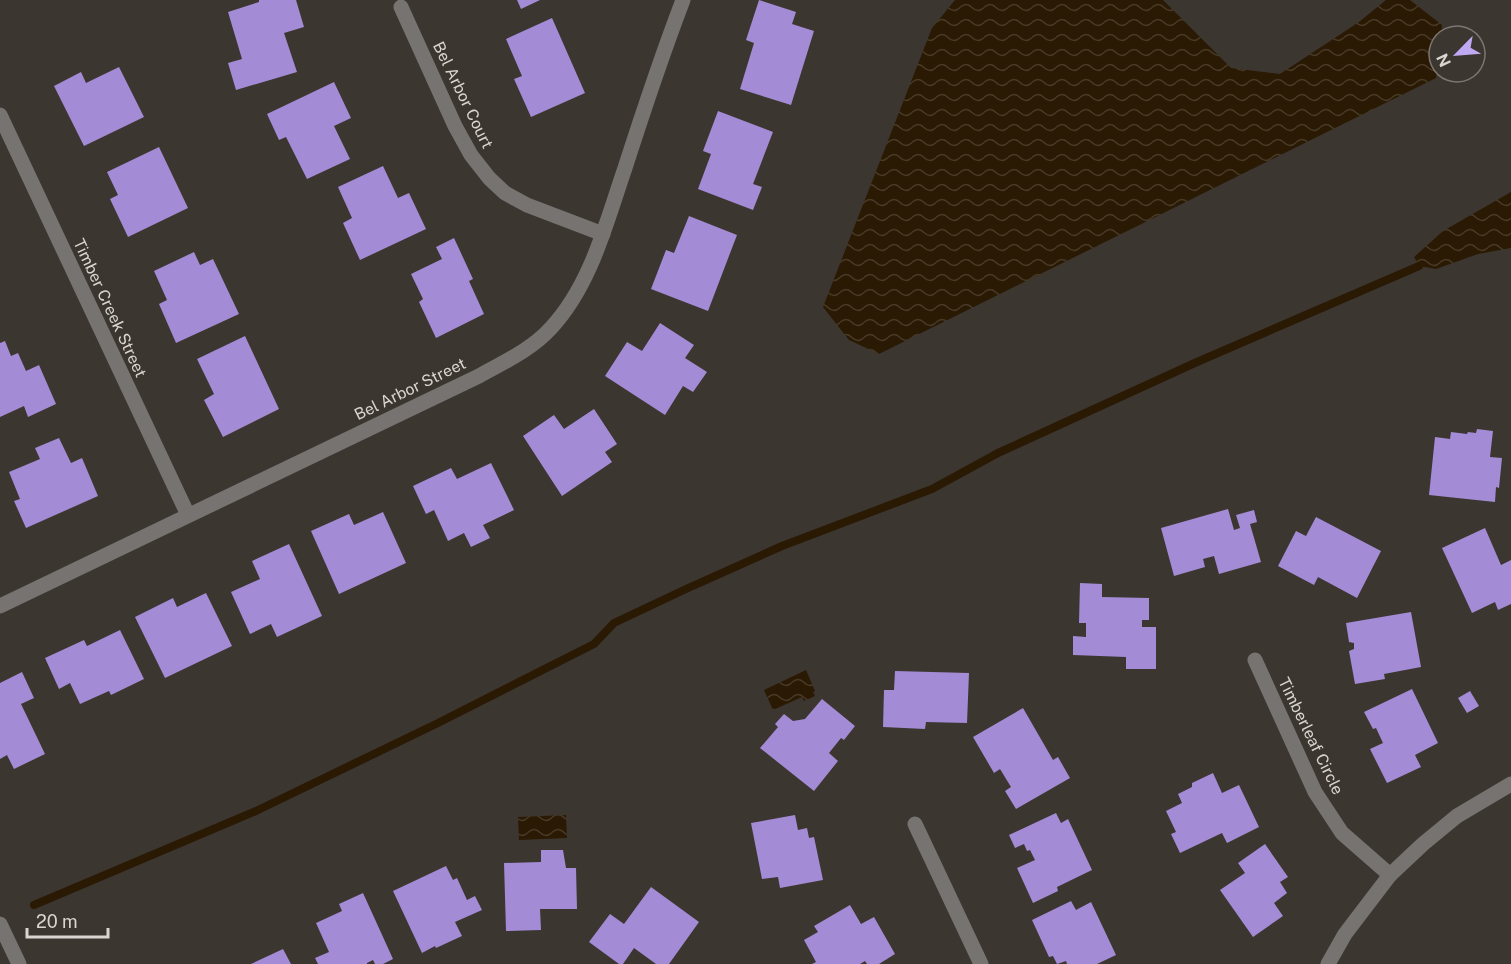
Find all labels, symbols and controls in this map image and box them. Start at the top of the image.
north arrow [1427,24,1487,84]
street label: Bel Arbor Court [429,38,497,152]
text: N [1433,50,1455,70]
street label: Timber Creek Street [69,236,151,380]
street label: Bel Arbor Street [351,354,469,424]
street label: Timberleaf Circle [1274,674,1348,798]
scale bar [27,901,108,939]
text: 20 m [36,911,78,932]

